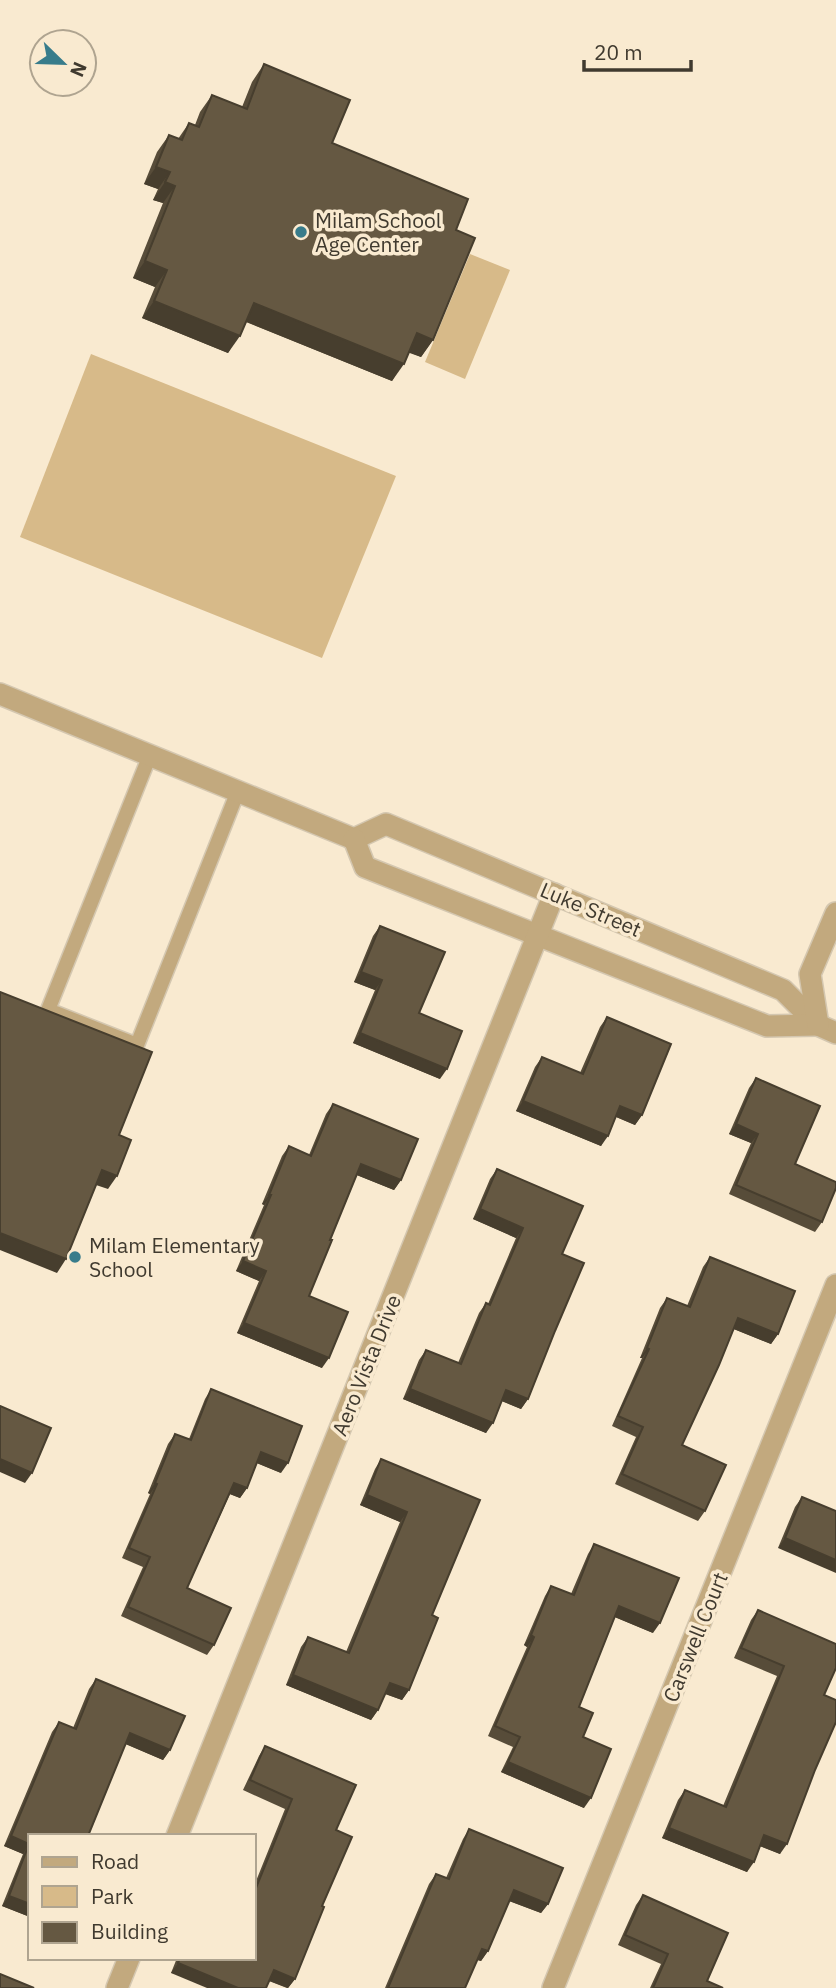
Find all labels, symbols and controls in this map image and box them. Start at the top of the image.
north arrow [28,28,98,98]
scale bar [584,28,691,72]
text: 20 m [594,38,643,66]
text: N [65,59,92,81]
place label: Milam School Age Center [315,206,442,258]
marker: Milam School Age Center [293,224,309,240]
street label: Luke Street [536,875,646,943]
place label: Milam Elementary School [89,1231,260,1283]
marker: Milam Elementary School [67,1249,83,1265]
street label: Aero Vista Drive [325,1290,407,1440]
street label: Carswell Court [656,1568,734,1706]
legend [28,1834,256,1960]
text: Road [91,1847,139,1875]
text: Park [91,1882,134,1910]
text: Building [91,1917,168,1945]

